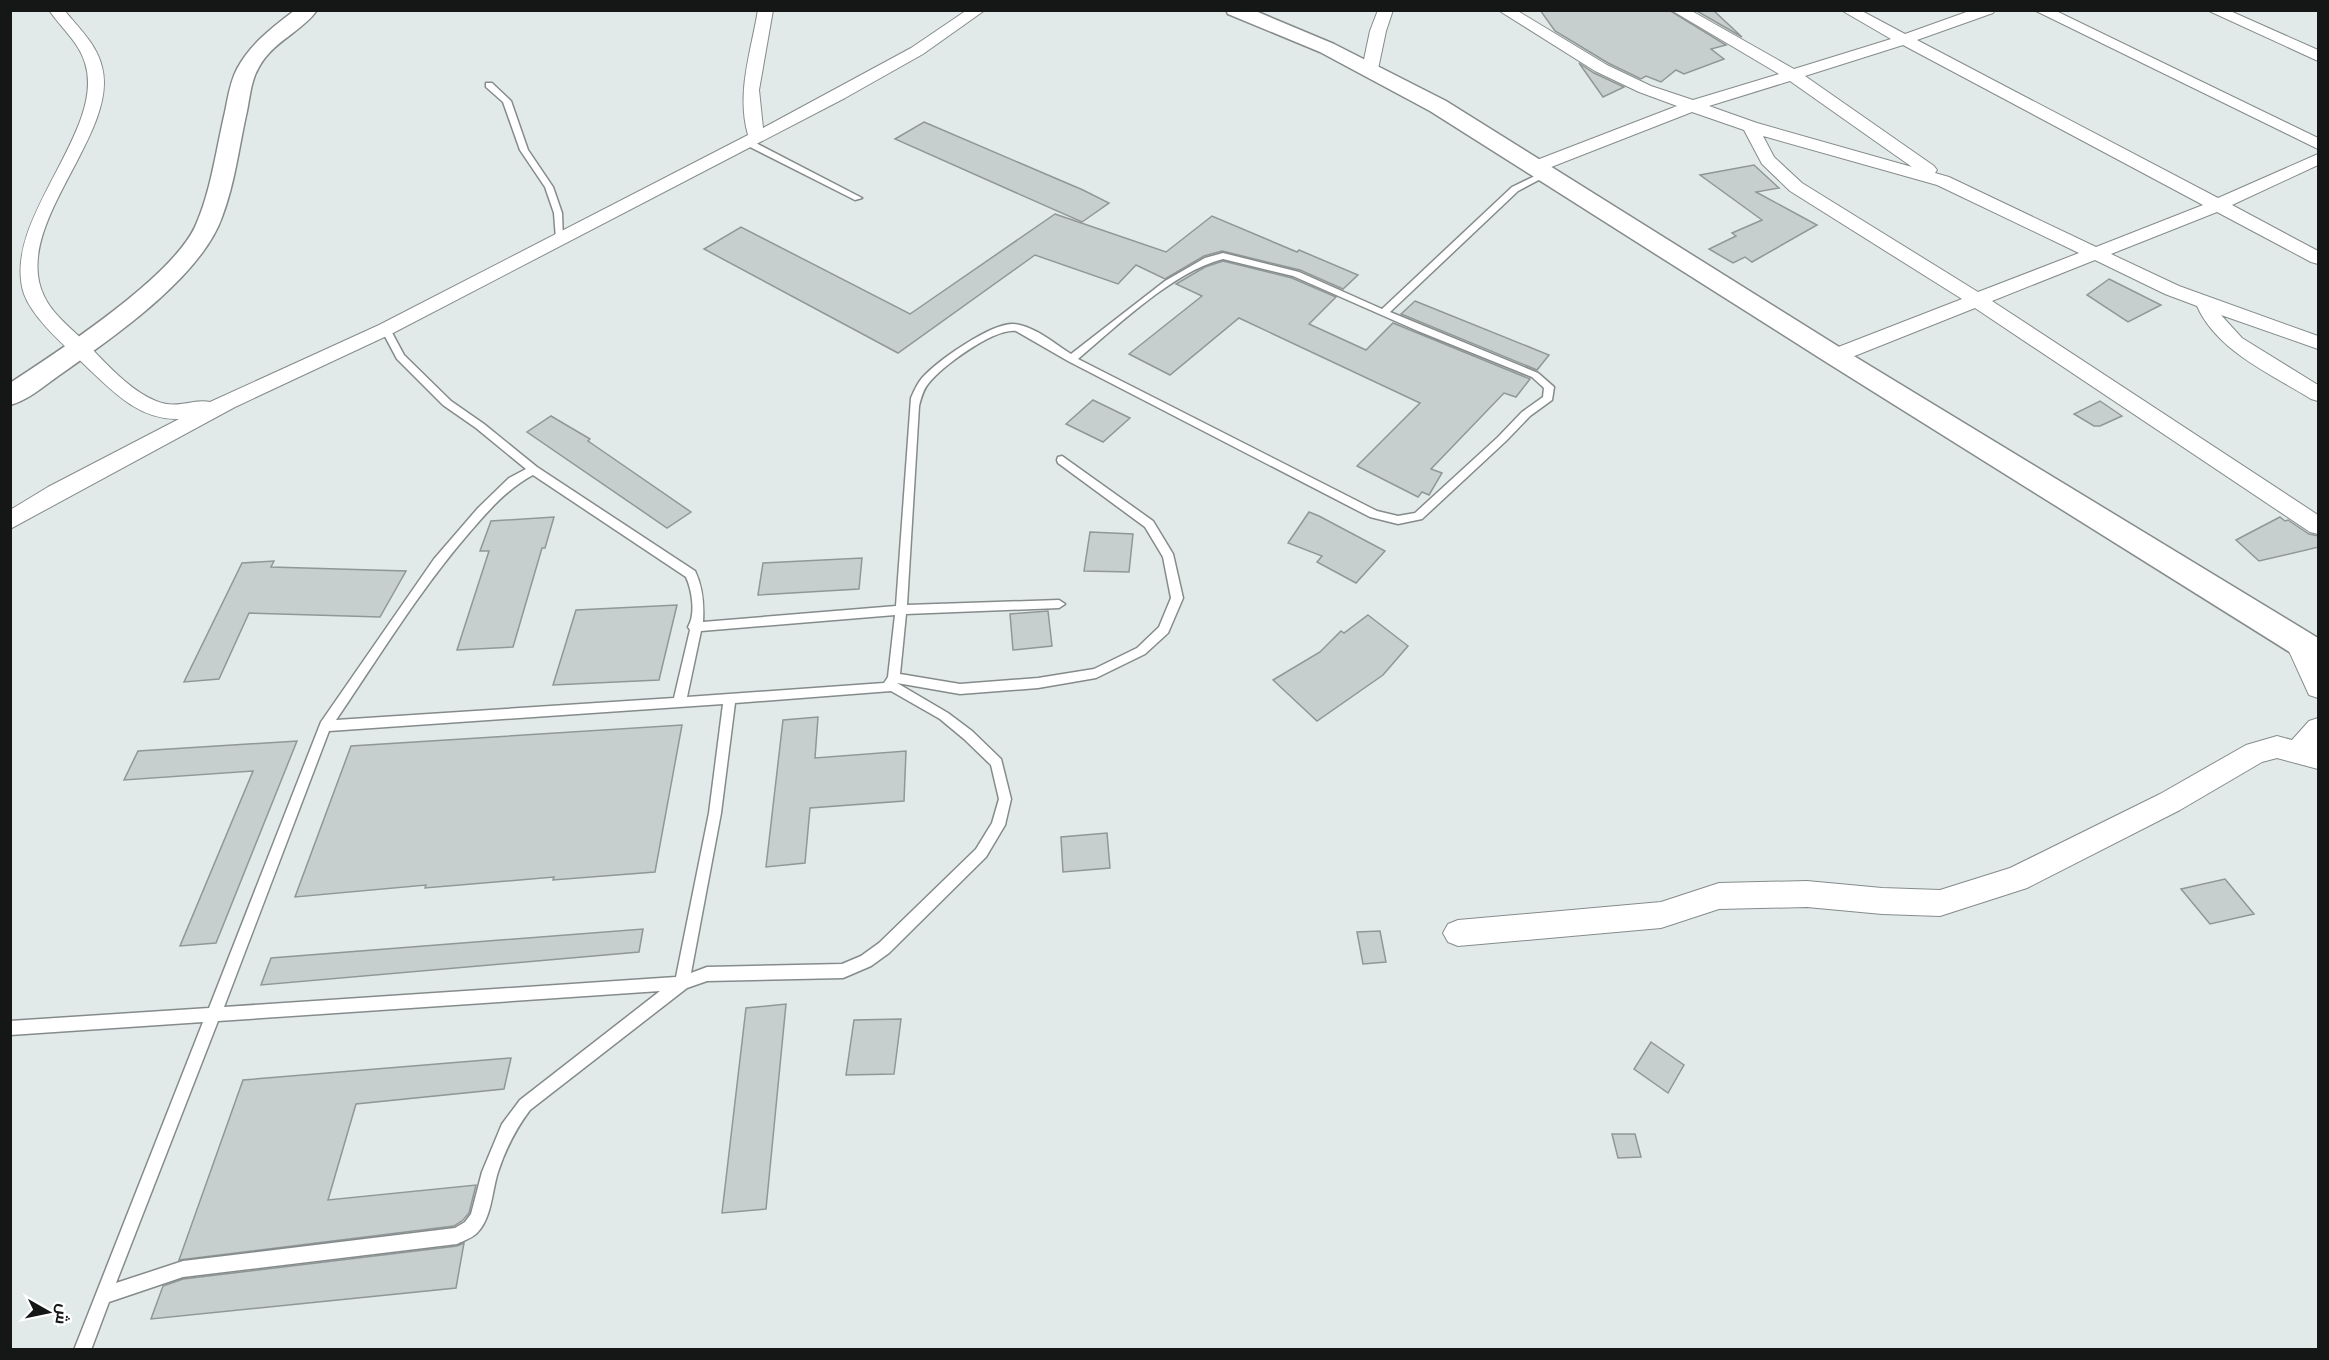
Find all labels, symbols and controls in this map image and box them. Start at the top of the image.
north arrow [18,1282,78,1342]
text: ش [51,1303,72,1326]

